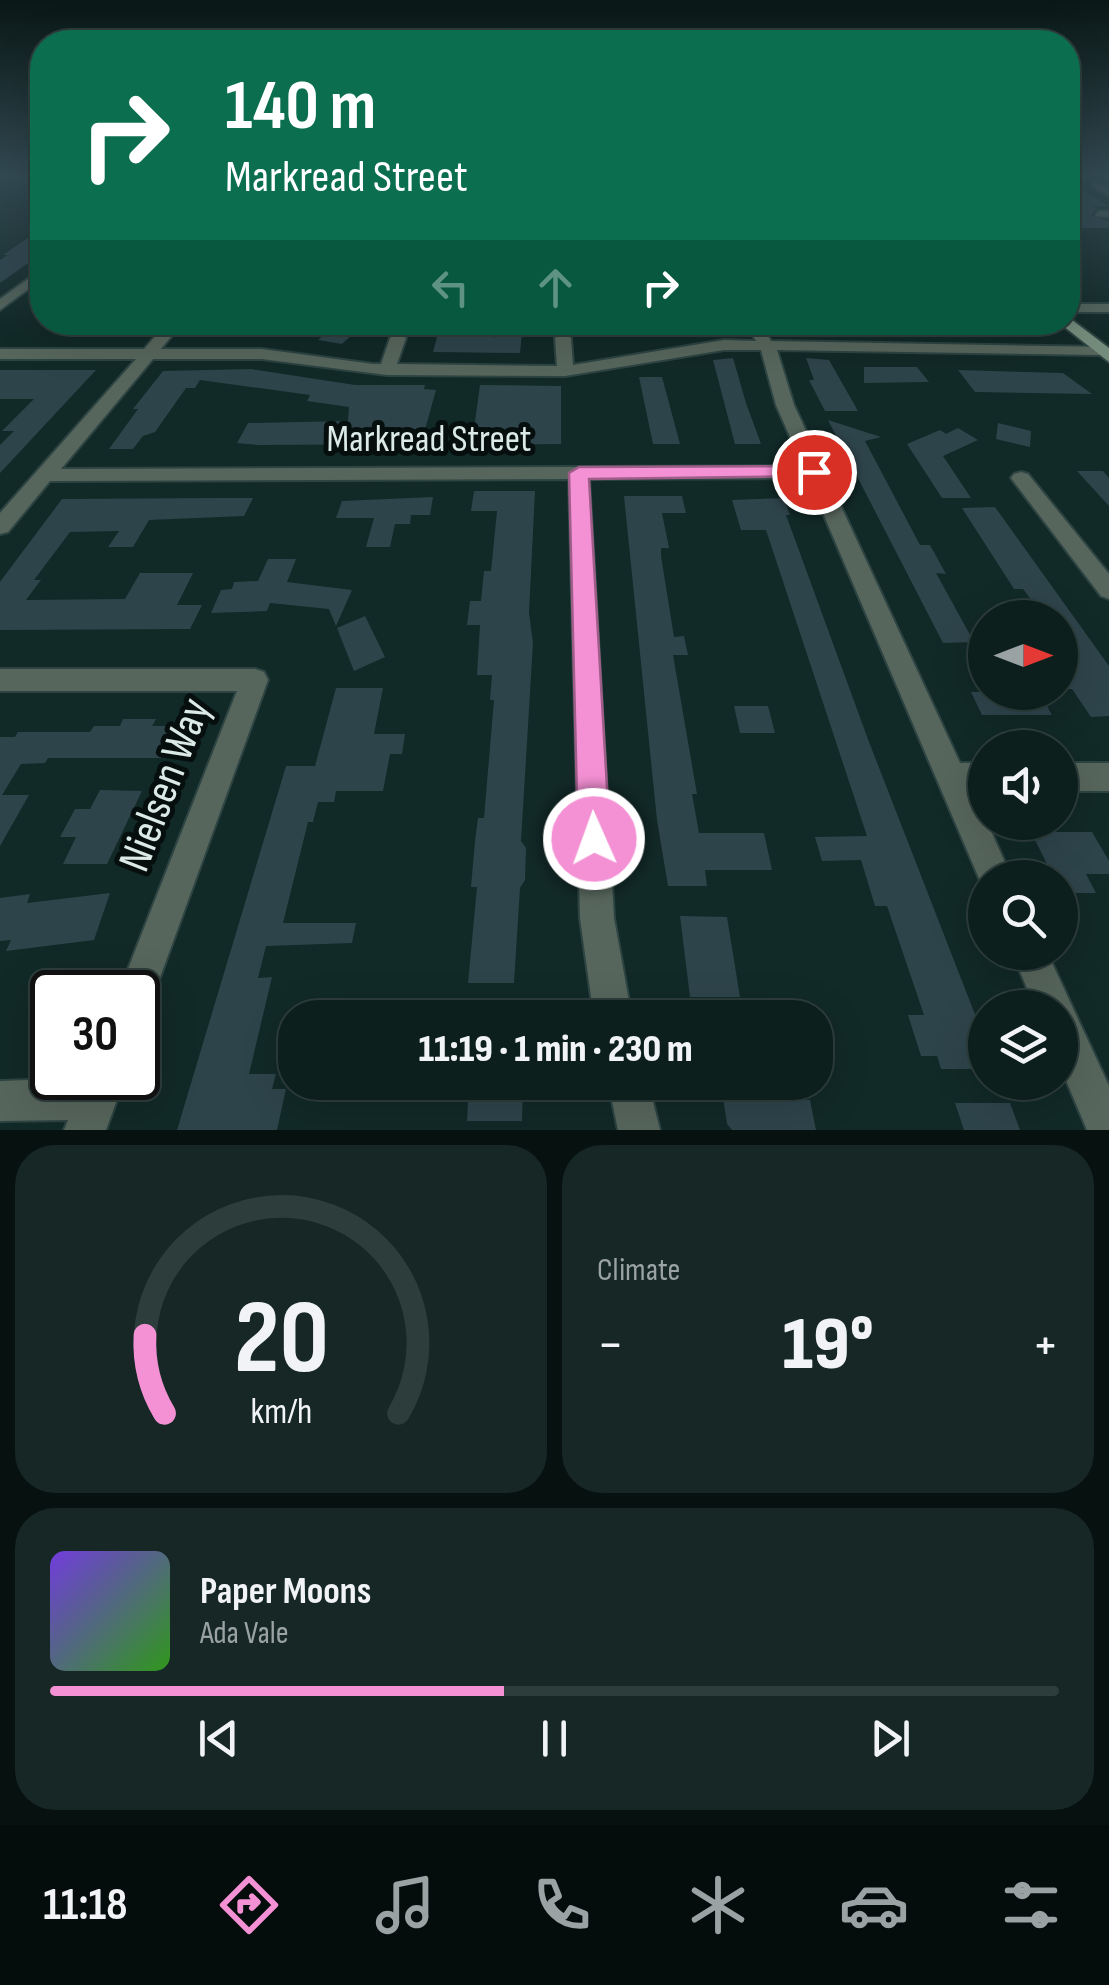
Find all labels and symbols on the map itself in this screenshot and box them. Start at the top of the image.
street label: Markread Street [327,417,531,462]
pin [772,430,857,515]
north arrow [968,600,1078,710]
street label: Nielsen Way [107,691,223,879]
position arrow [542,787,646,891]
speed limit sign: 30 [30,970,160,1100]

